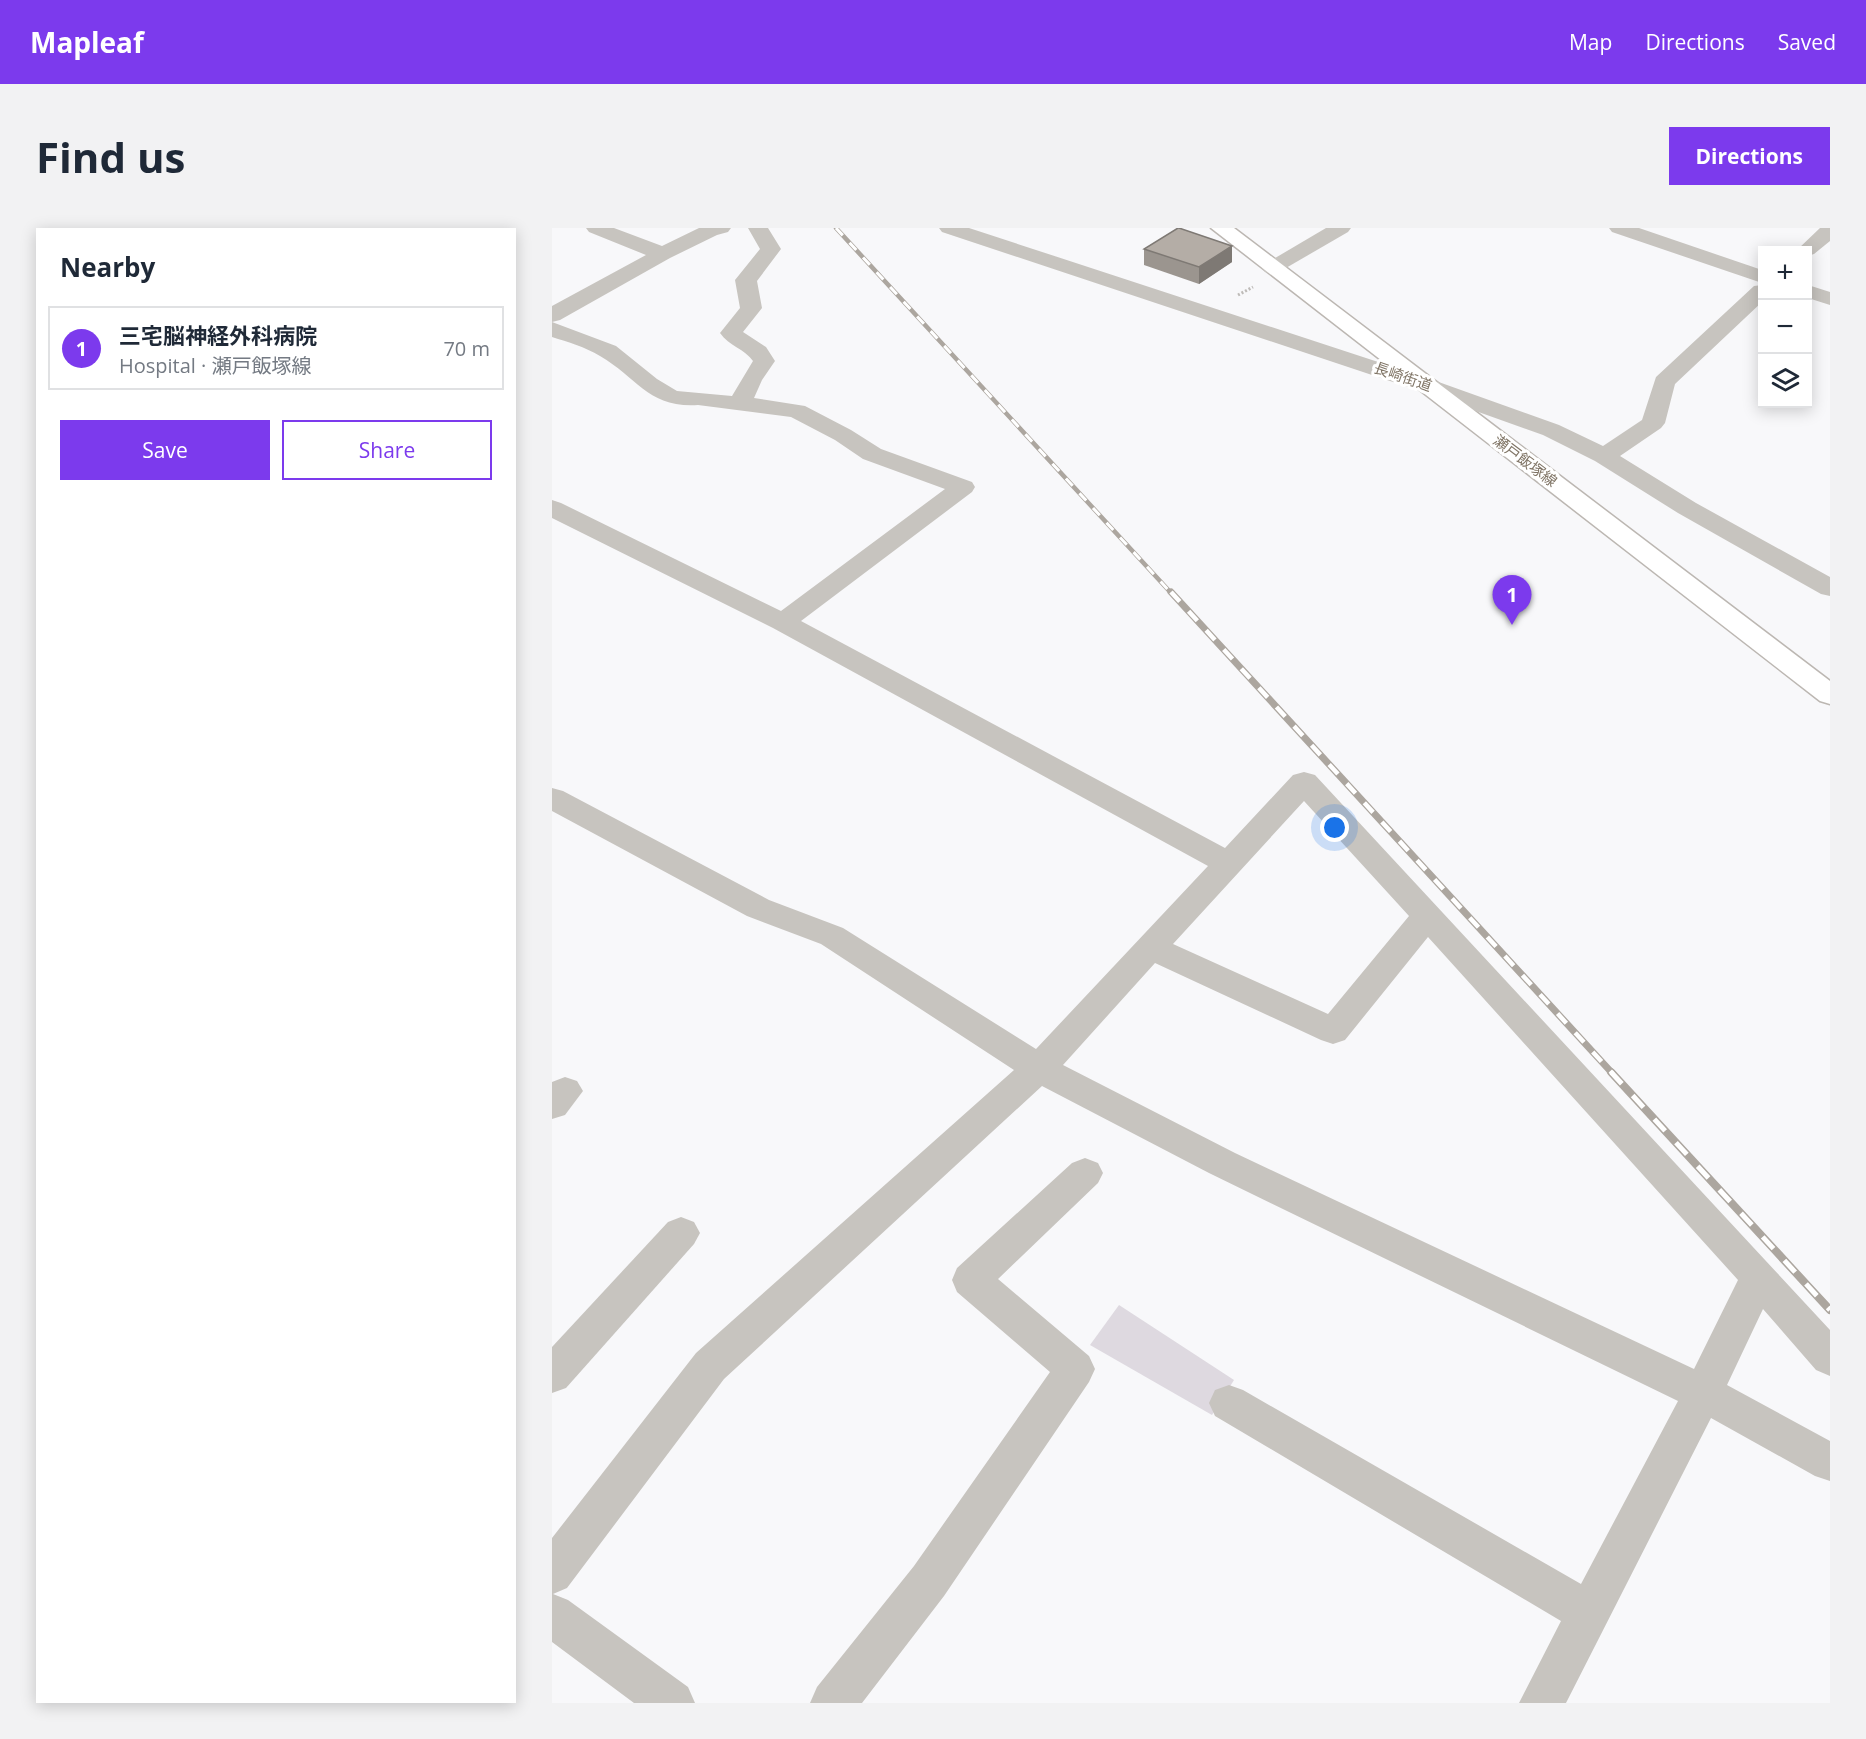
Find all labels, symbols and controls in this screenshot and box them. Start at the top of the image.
text: Mapleaf [30,23,144,61]
text: Map [1569,28,1612,56]
text: Directions [1645,28,1745,56]
text: Saved [1778,28,1836,56]
button: Directions [1669,127,1830,185]
text: Find us [36,128,185,185]
map controls [1758,246,1812,408]
button: + [1758,246,1812,300]
text: Nearby [60,249,155,285]
button: − [1758,300,1812,354]
text: 三宅脳神経外科病院 [119,320,317,350]
text: 1 [76,335,87,362]
text: 70 m [443,335,490,362]
text: Hospital · 瀬戸飯塚線 [119,352,312,379]
button: layers [1758,354,1812,408]
street label: 長崎街道 [1372,357,1435,395]
button: Save [60,420,270,480]
button: Share [282,420,492,480]
street label: 瀬戸飯塚線 [1490,430,1562,491]
pin: 1 [1492,576,1532,625]
your location [1320,813,1349,842]

